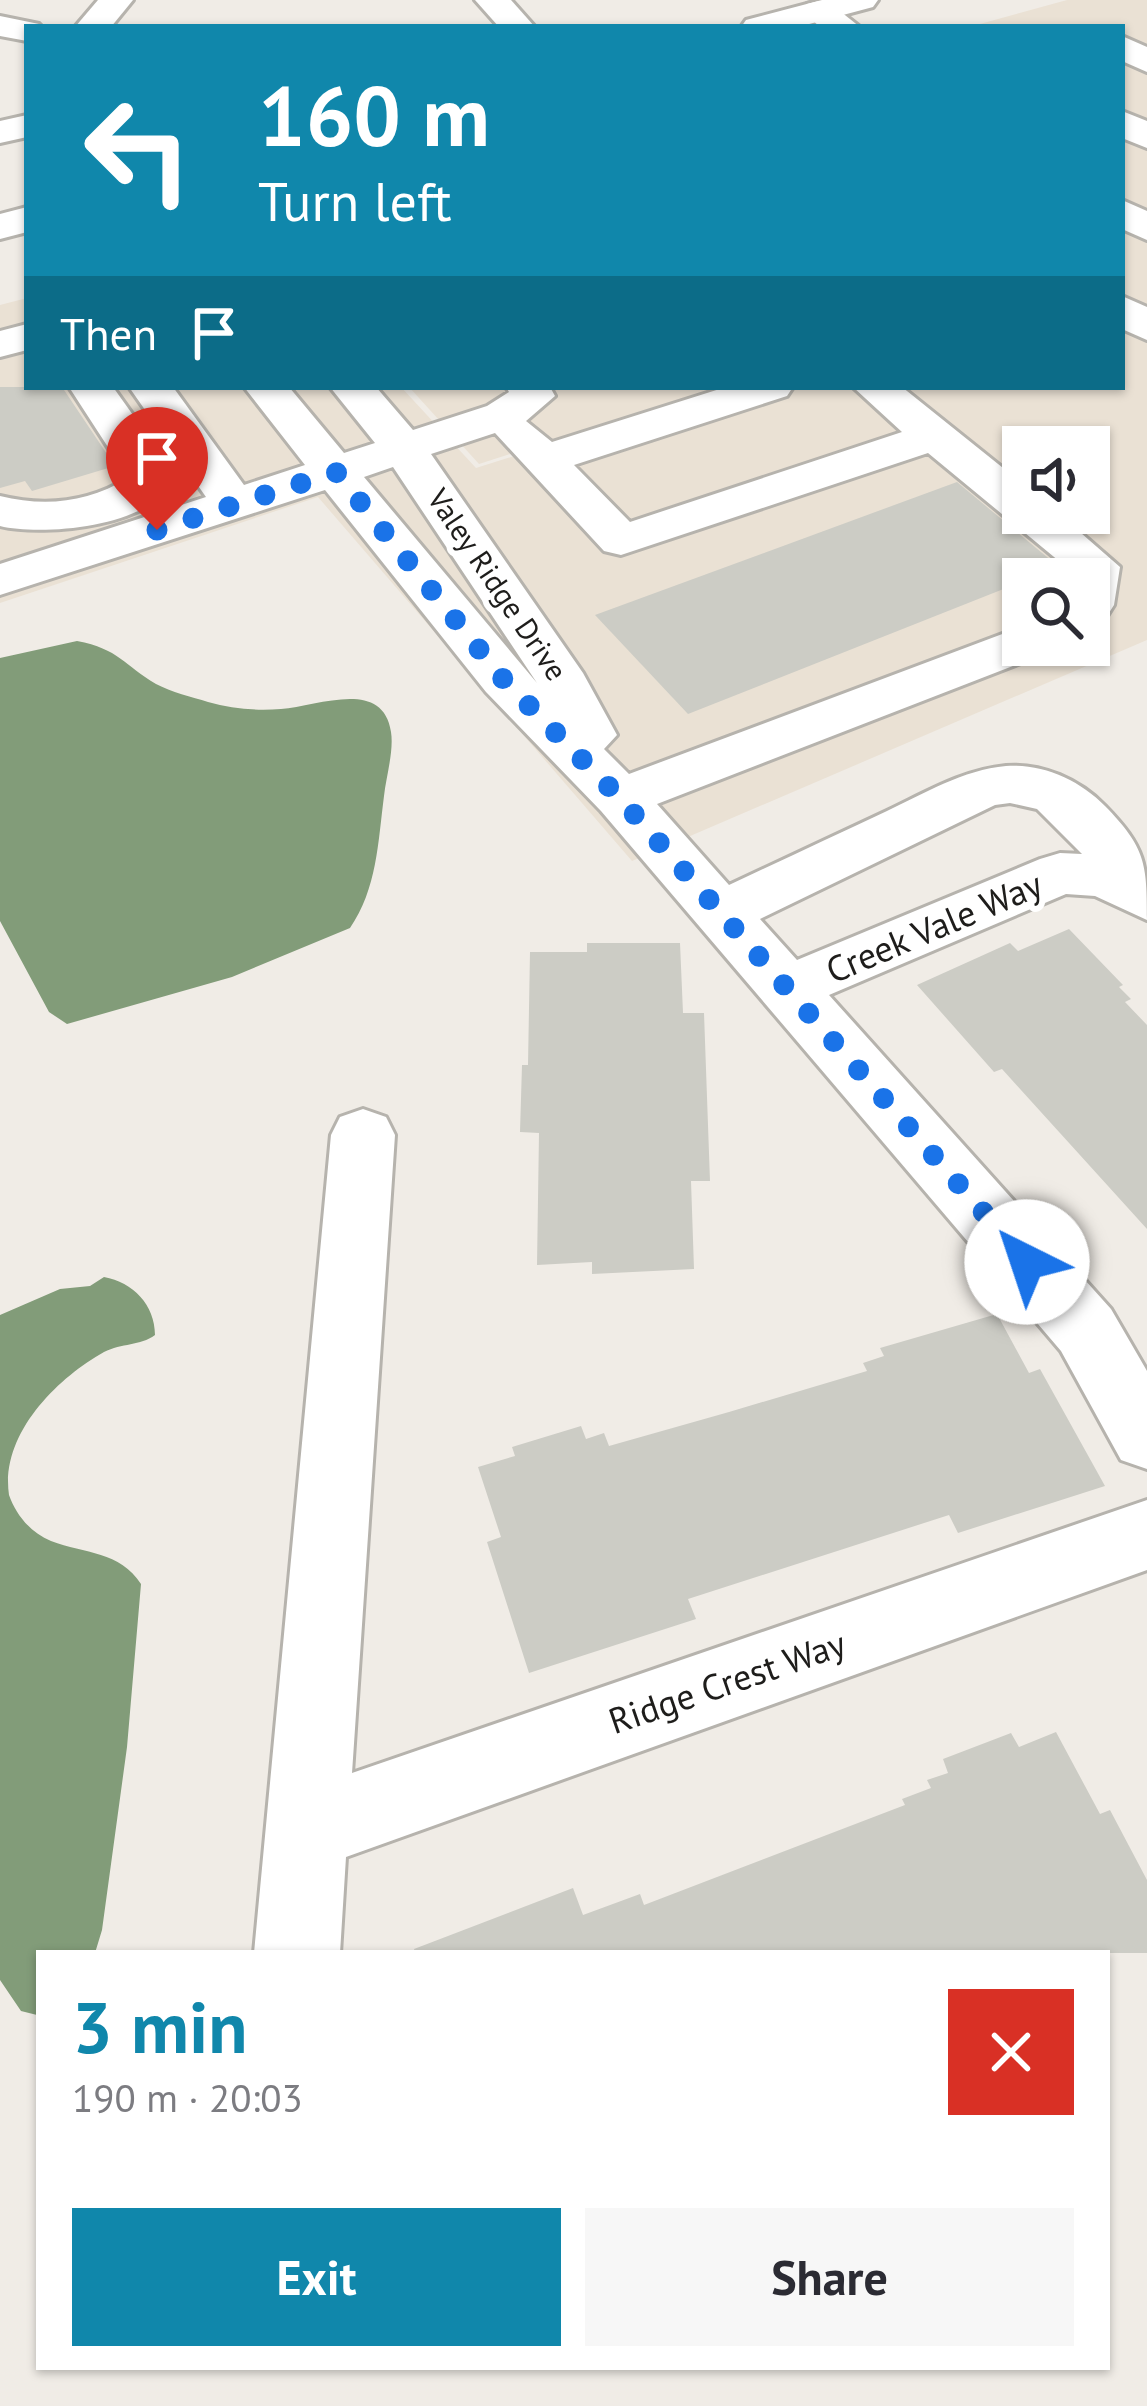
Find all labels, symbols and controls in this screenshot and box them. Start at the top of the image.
text: 160 m [258,60,490,169]
icon: left [60,72,216,228]
text: Turn left [258,166,452,236]
icon: arrive [181,300,247,366]
text: Then [60,304,157,362]
pin [106,407,208,530]
icon: arrive [124,425,190,491]
map controls [1002,426,1110,666]
button: sound [1002,426,1110,534]
street label: Valey Ridge Drive [419,480,577,688]
button: search [1002,558,1110,666]
street label: Creek Vale Way [819,860,1049,993]
position arrow [964,1199,1090,1325]
street label: Ridge Crest Way [602,1619,852,1744]
text: 3 min [72,1980,248,2073]
button: close [948,1989,1074,2115]
text: 190 m · 20:03 [72,2072,303,2123]
button: Exit [72,2208,561,2346]
button: Share [585,2208,1074,2346]

